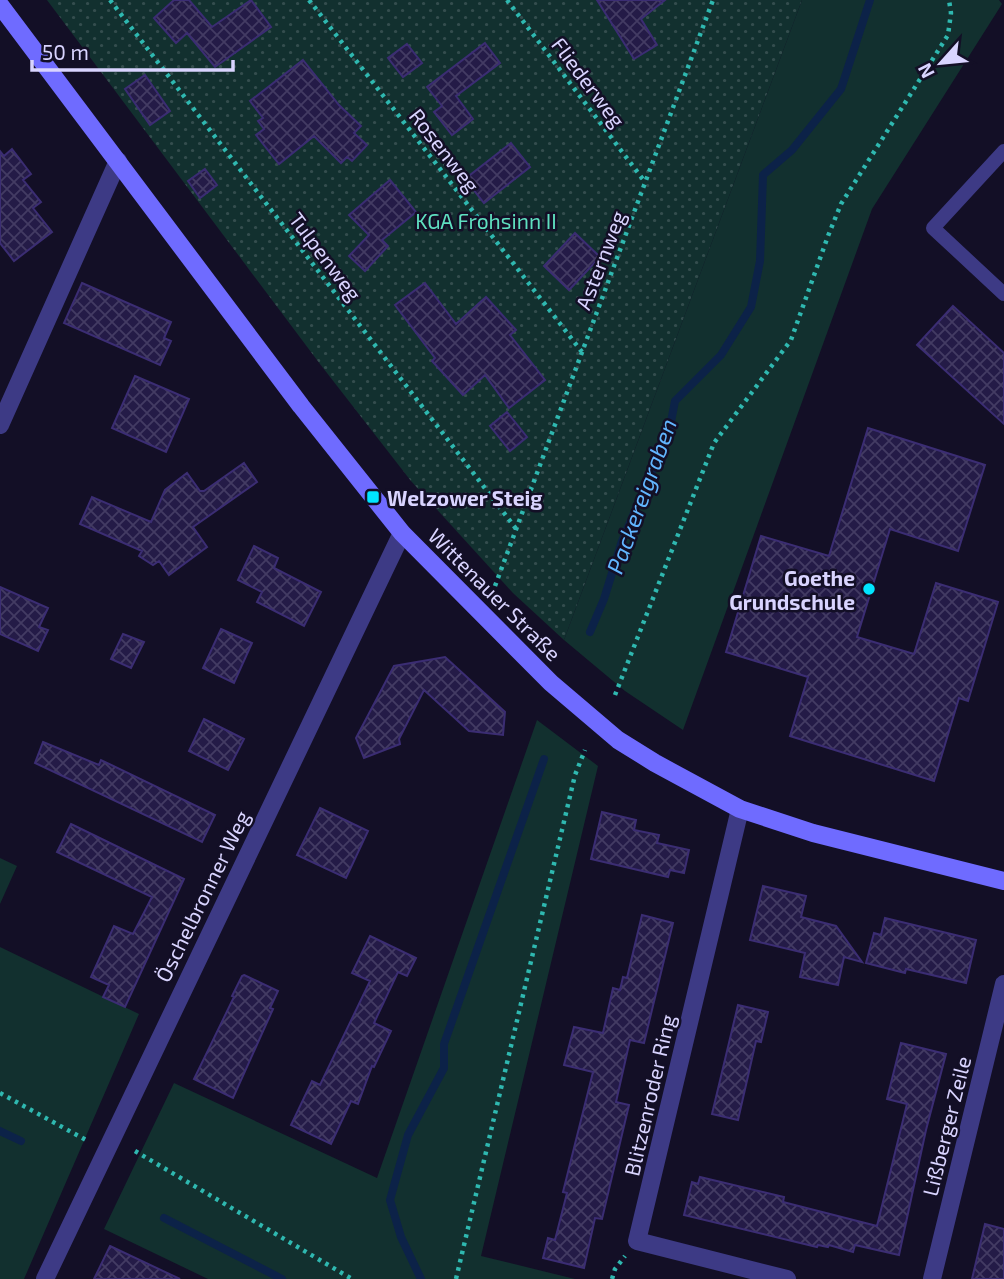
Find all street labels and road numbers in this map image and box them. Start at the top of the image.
street label: Fliederweg [547,32,631,132]
street label: Rosenweg [405,103,486,197]
street label: Tulpenweg [285,207,368,305]
street label: Asternweg [570,207,630,313]
street label: Wittenauer Straße [424,523,566,665]
street label: Öschelbronner Weg [150,806,254,986]
street label: Blitzenroder Ring [618,1012,680,1178]
street label: Lißberger Zeile [917,1053,975,1199]

